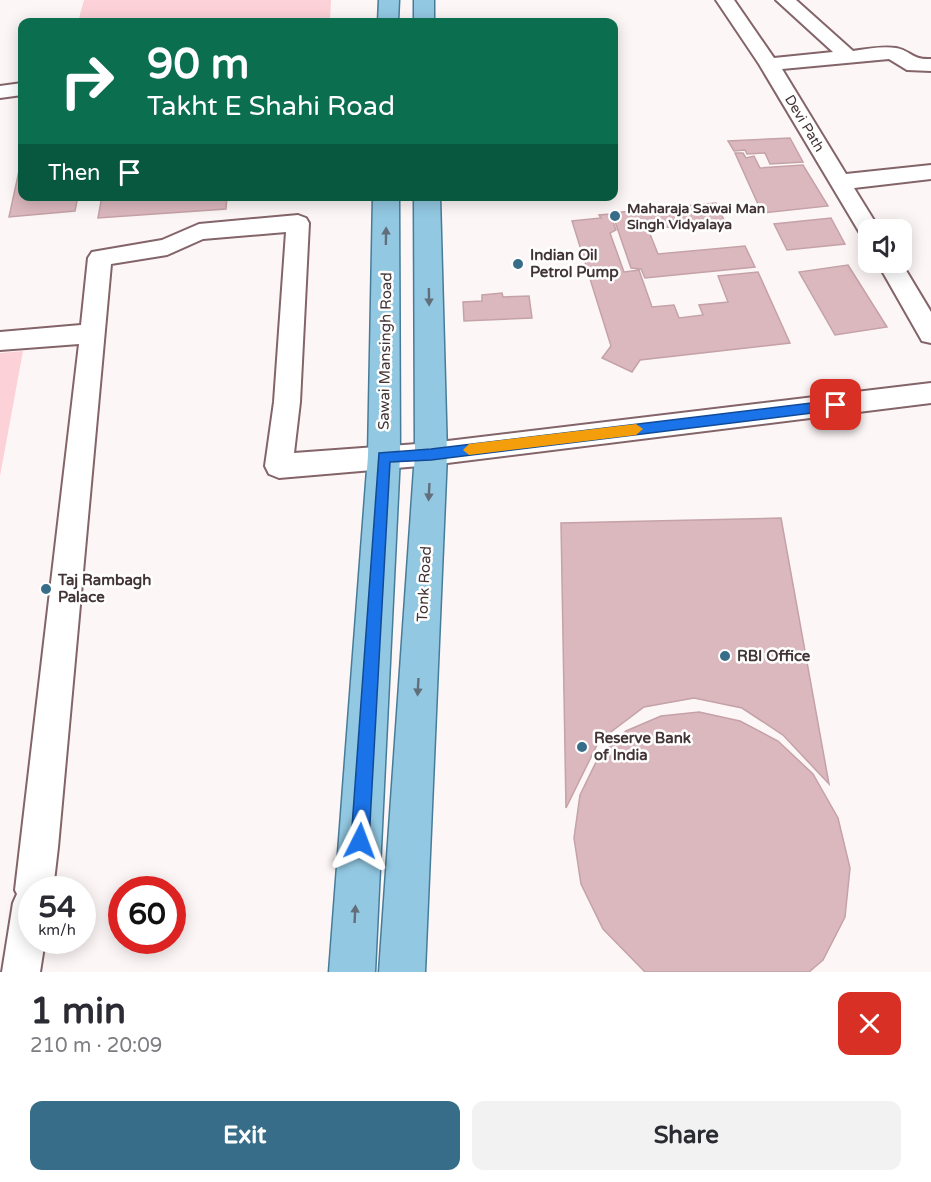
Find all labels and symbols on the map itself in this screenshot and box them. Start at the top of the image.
street label: Devi Path [781,92,828,155]
place label: Maharaja Sawai Man Singh Vidyalaya [627,200,765,233]
marker: Maharaja Sawai Man Singh Vidyalaya [608,209,622,223]
one-way arrow [381,227,391,246]
place label: Indian Oil Petrol Pump [530,246,619,282]
marker: Indian Oil Petrol Pump [511,257,525,271]
street label: Sawai Mansingh Road [375,272,395,430]
one-way arrow [424,287,434,306]
pin [810,379,861,430]
one-way arrow [424,482,434,501]
street label: Tonk Road [413,545,435,623]
place label: Taj Rambagh Palace [57,571,151,606]
marker: Taj Rambagh Palace [39,582,53,596]
place label: RBI Office [737,647,811,665]
marker: RBI Office [718,649,732,663]
one-way arrow [414,677,423,696]
place label: Reserve Bank of India [594,729,691,764]
marker: Reserve Bank of India [575,740,589,754]
position arrow [328,809,392,873]
speed limit sign: 60 [108,876,186,954]
one-way arrow [351,904,360,923]

